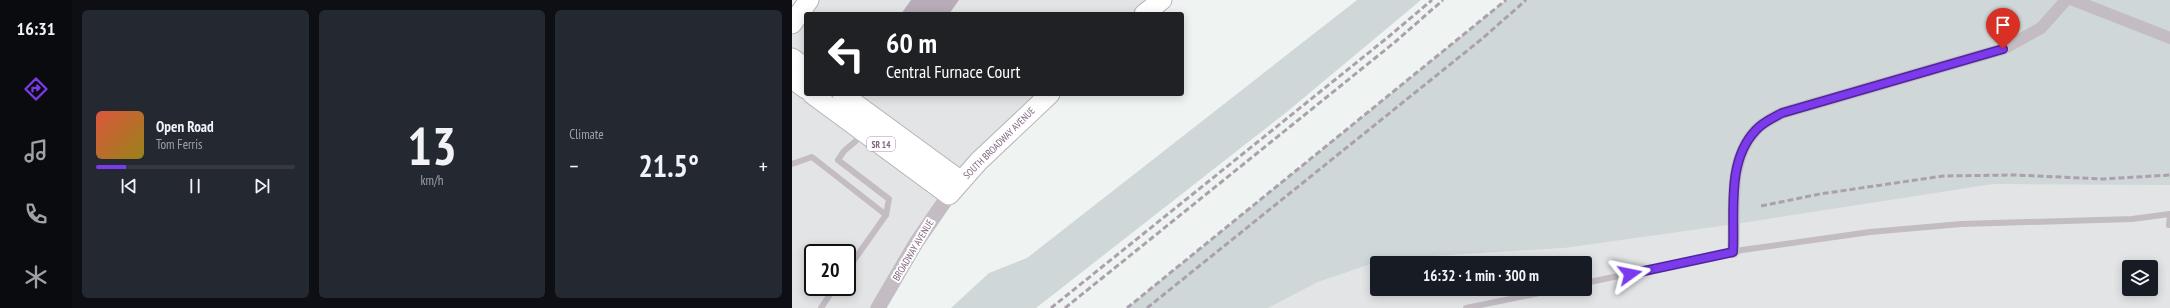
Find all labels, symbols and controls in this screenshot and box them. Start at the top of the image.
pin [1986,8,2020,49]
icon: arrive [1992,14,2014,36]
text: 16:31 [17,17,55,40]
text: 60 m [886,24,937,61]
icon: left [820,28,872,80]
text: Central Furnace Court [886,60,1020,83]
icon: directions [22,75,50,103]
street label: SOUTH BROADWAY AVENUE [960,104,1038,182]
text: 13 [407,112,457,179]
text: Open Road [156,117,214,136]
text: Climate [569,126,604,143]
text: Tom Ferris [156,136,202,153]
icon: music [22,137,50,165]
road number: SR 14 [867,137,895,151]
text: 21.5° [639,146,699,185]
text: − [569,152,578,180]
text: + [759,152,768,180]
text: km/h [420,172,444,189]
icon: previous [118,175,140,197]
icon: pause [184,175,206,197]
icon: next [251,175,273,197]
icon: phone [22,200,50,228]
street label: BROADWAY AVENUE [890,217,936,283]
speed limit sign: 20 [804,244,856,296]
position arrow [1609,253,1651,295]
map controls [2122,260,2158,296]
button: layers [2122,260,2158,296]
icon: climate [22,263,50,291]
text: 16:32 · 1 min · 300 m [1423,266,1539,285]

